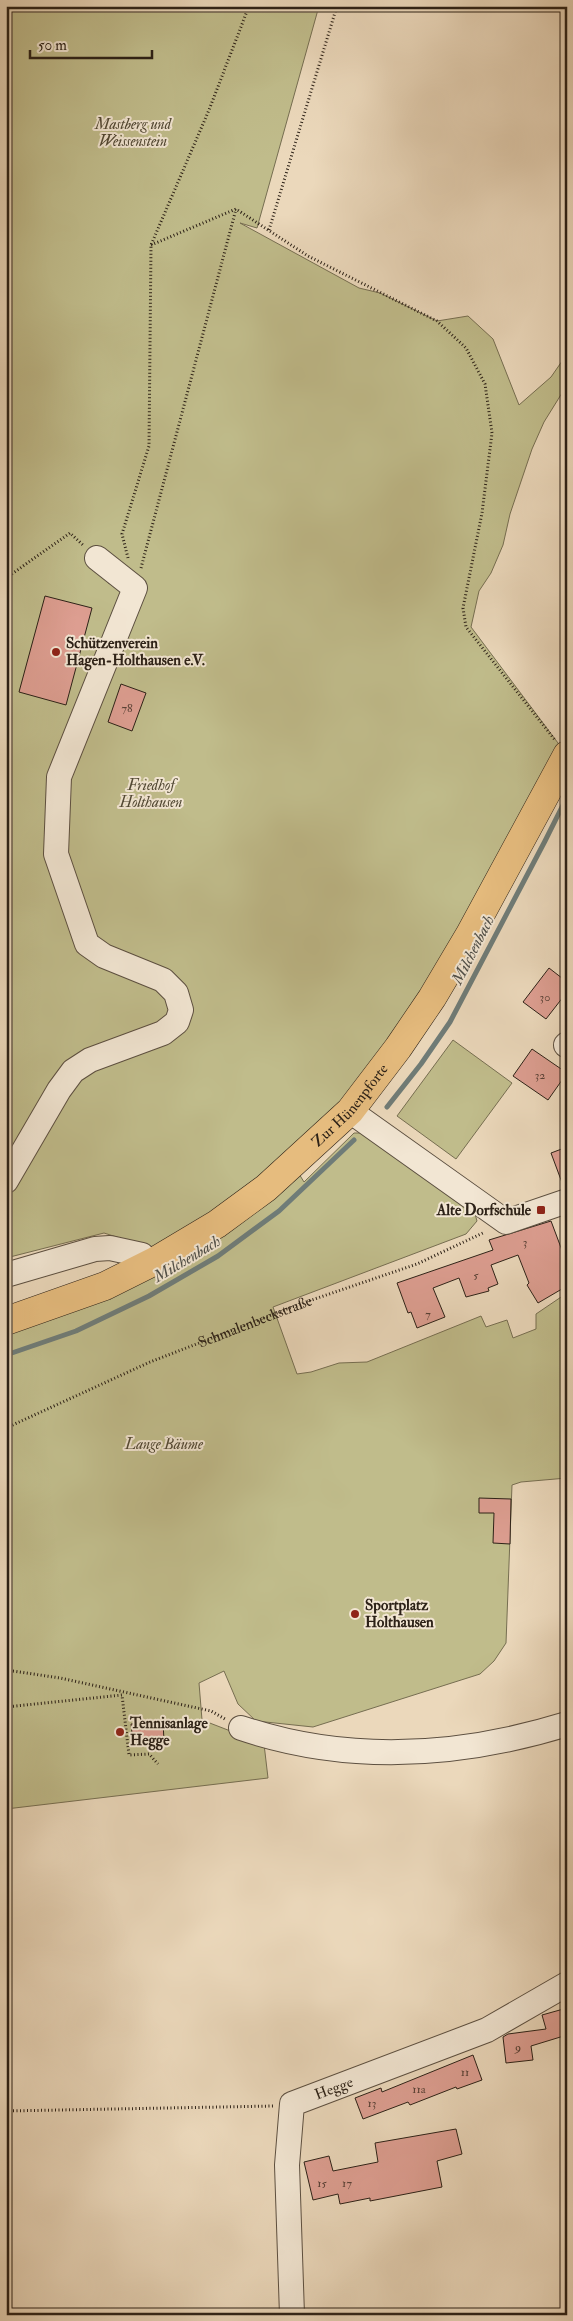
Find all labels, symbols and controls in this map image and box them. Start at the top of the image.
scale bar [30,28,152,60]
text: 50 m [38,36,67,55]
park label: Mastberg und Weissenstein [94,115,173,151]
place label: Schützenverein Hagen-Holthausen e.V. [66,634,205,671]
marker: Schützenverein Hagen-Holthausen e.V. [50,646,62,658]
house number: 78 [121,701,133,716]
park label: Friedhof Holthausen [119,776,182,812]
water label: Milchenbach [447,912,499,989]
house number: 30 [540,990,550,1005]
street label: Zur Hünenpforte [308,1060,392,1151]
house number: 32 [535,1068,545,1083]
place label: Alte Dorfschule [436,1201,532,1220]
marker: Alte Dorfschule [535,1204,547,1216]
water label: Milchenbach [149,1231,224,1287]
house number: 3 [523,1235,527,1250]
house number: 5 [473,1268,479,1283]
street label: Schmalenbeckstraße [195,1291,315,1352]
house number: 7 [425,1307,431,1322]
park label: Lange Bäume [124,1435,204,1454]
place label: Sportplatz Holthausen [365,1596,434,1632]
marker: Sportplatz Holthausen [349,1608,361,1620]
place label: Tennisanlage Hegge [129,1714,208,1751]
marker: Tennisanlage Hegge [114,1726,126,1738]
house number: 9 [514,2040,521,2055]
house number: 11 [461,2065,469,2080]
street label: Hegge [312,2072,356,2104]
house number: 11a [412,2082,427,2097]
house number: 13 [368,2096,376,2111]
house number: 15 [317,2176,327,2191]
house number: 17 [342,2176,352,2191]

